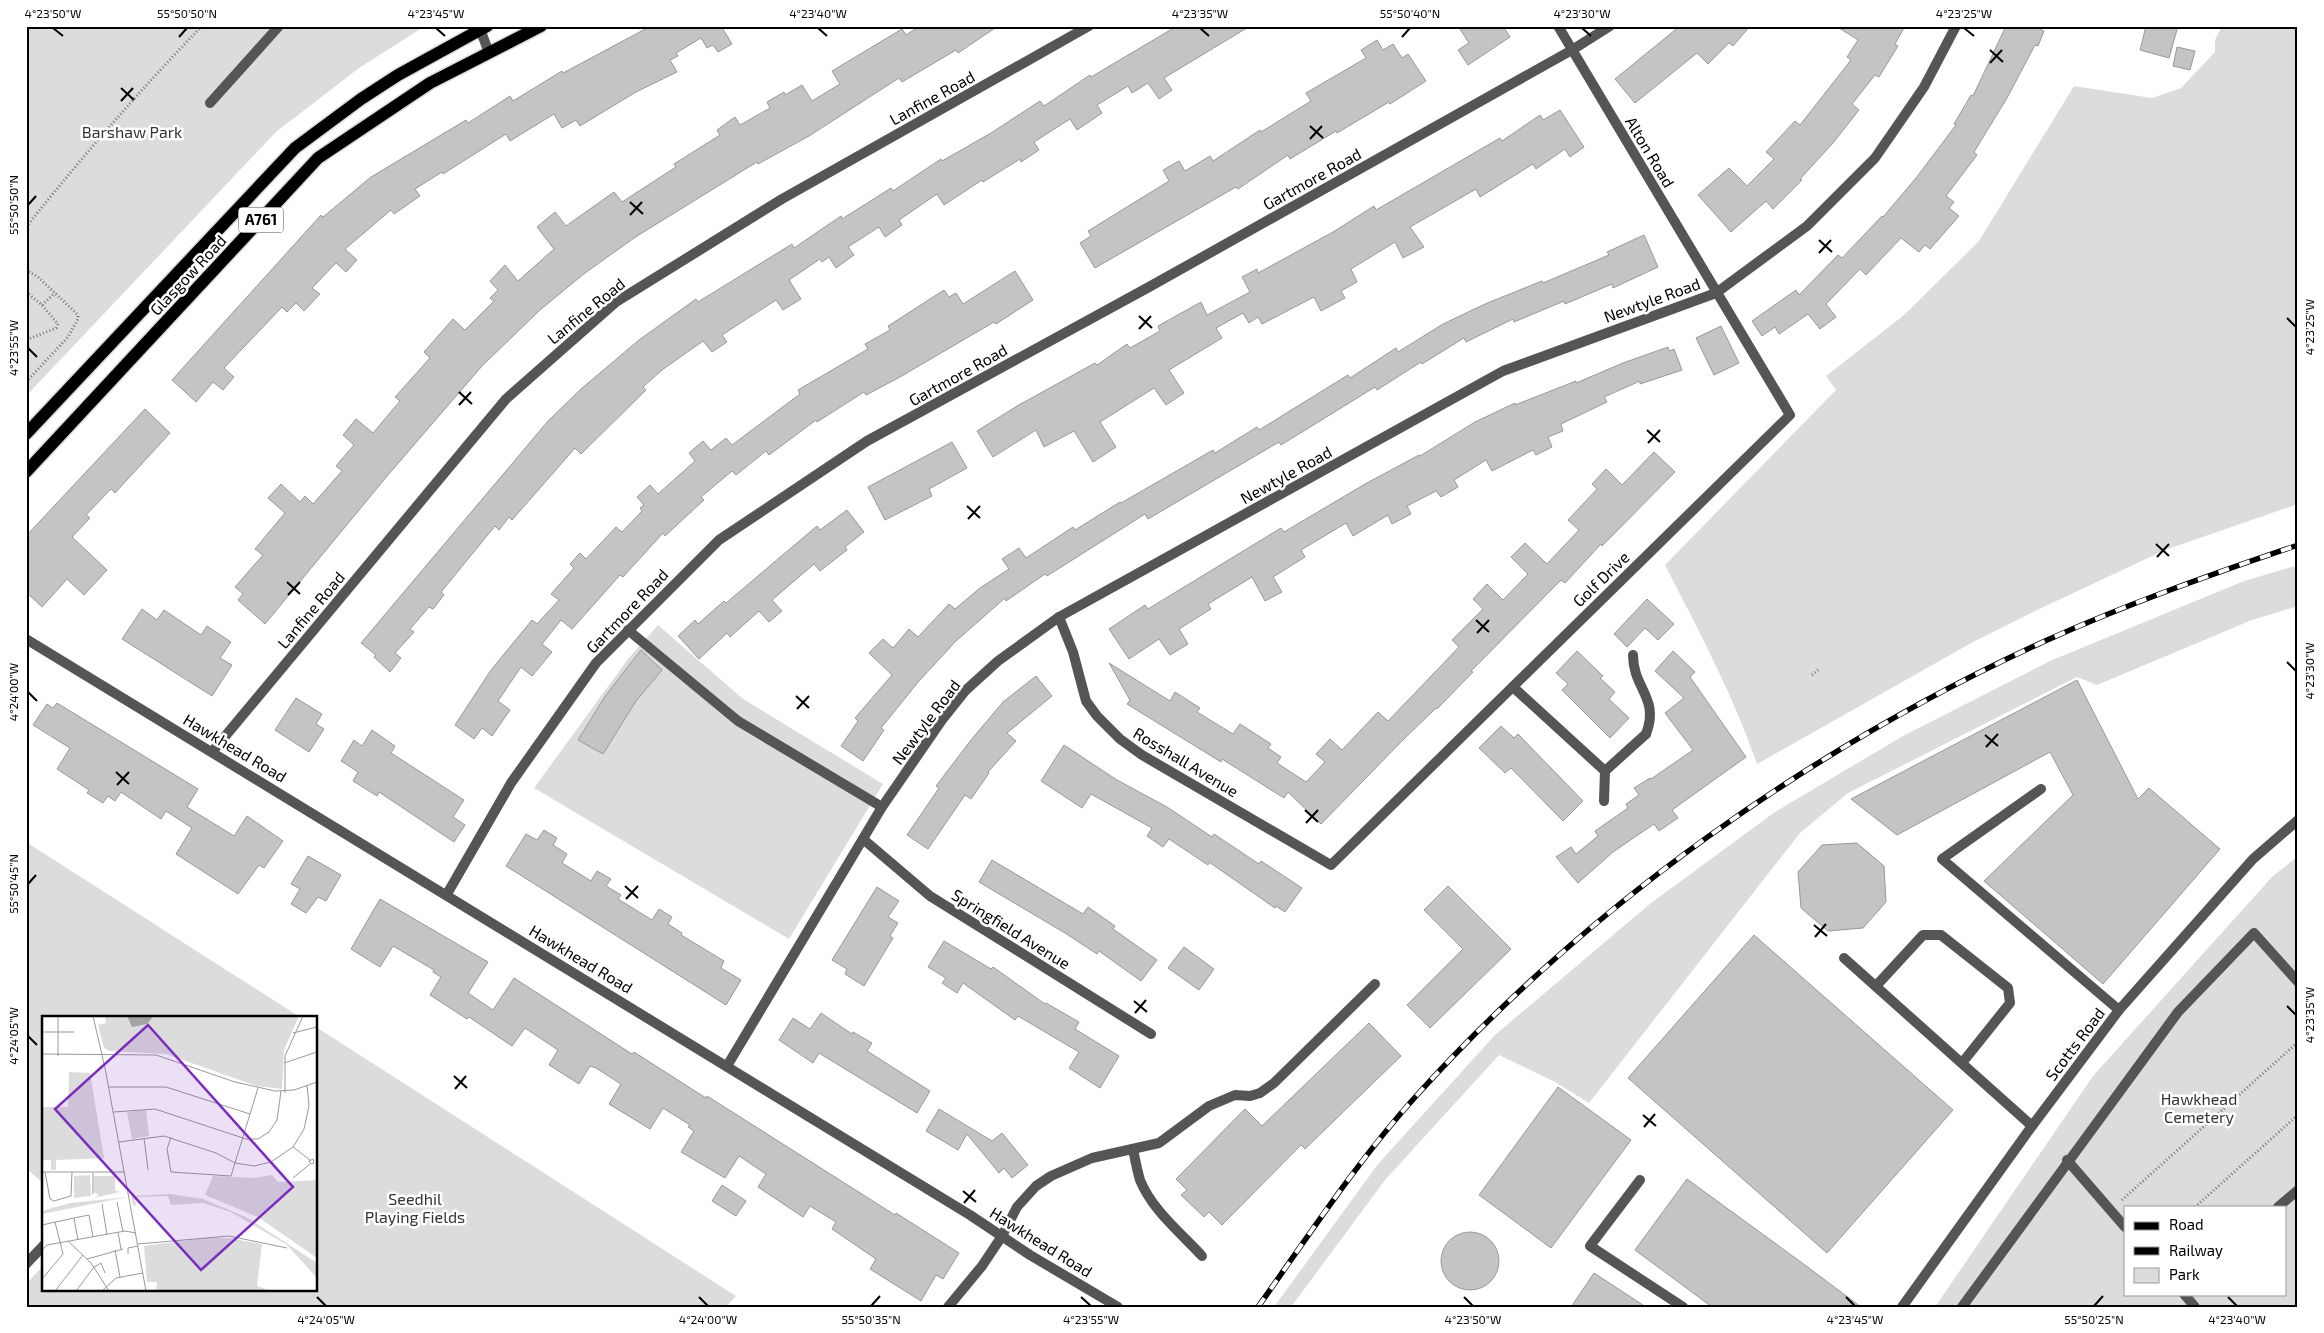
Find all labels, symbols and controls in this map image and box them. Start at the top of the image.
text: 4°23'50"W [25,6,81,20]
text: 55°50'50"N [157,6,217,20]
text: 4°23'45"W [408,6,464,20]
text: 4°23'40"W [789,6,847,20]
text: 4°23'35"W [1172,6,1228,20]
text: 55°50'40"N [1380,6,1440,20]
text: 4°23'30"W [1553,6,1611,20]
text: 4°23'25"W [1936,6,1992,20]
street label: Lanfine Road [886,66,978,129]
street label: Alton Road [1622,113,1679,191]
park label: Barshaw Park [82,122,182,141]
street label: Gartmore Road [1259,144,1364,213]
text: 55°50'50"N [6,175,20,235]
road number: A761 [238,208,284,232]
street label: Glasgow Road [146,231,230,319]
street label: Newtyle Road [1601,273,1703,326]
street label: Lanfine Road [543,274,628,348]
text: 4°23'25"W [2302,299,2316,355]
text: 4°23'55"W [6,320,20,376]
street label: Gartmore Road [905,340,1010,409]
street label: Newtyle Road [1237,442,1335,507]
street label: Golf Drive [1568,547,1633,610]
street label: Gartmore Road [582,565,672,657]
street label: Lanfine Road [273,567,348,652]
text: 4°23'30"W [2302,642,2316,700]
text: 4°24'00"W [6,663,20,721]
street label: Newtyle Road [888,675,964,768]
street label: Hawkhead Road [180,709,290,786]
street label: Rosshall Avenue [1130,723,1242,800]
text: 55°50'45"N [6,854,20,914]
street label: Springfield Avenue [949,885,1074,973]
street label: Hawkhead Road [526,920,636,997]
text: 4°23'35"W [2302,987,2316,1043]
street label: Scotts Road [2041,1003,2108,1084]
text: 4°24'05"W [6,1007,20,1065]
inset map [42,1016,318,1290]
park label: Hawkhead Cemetery [2161,1089,2237,1126]
park label: Seedhil Playing Fields [365,1189,465,1226]
street label: Hawkhead Road [987,1203,1096,1281]
legend [2124,1206,2286,1296]
text: Road [2169,1215,2204,1233]
text: Railway [2169,1241,2223,1259]
text: Park [2169,1265,2200,1283]
text: 4°24'05"W [297,1312,355,1326]
text: 4°24'00"W [679,1312,737,1326]
text: 55°50'35"N [841,1312,901,1326]
text: 4°23'55"W [1063,1312,1119,1326]
text: 4°23'50"W [1445,1312,1501,1326]
text: 4°23'45"W [1827,1312,1883,1326]
text: 55°50'25"N [2064,1312,2124,1326]
text: 4°23'40"W [2208,1312,2266,1326]

